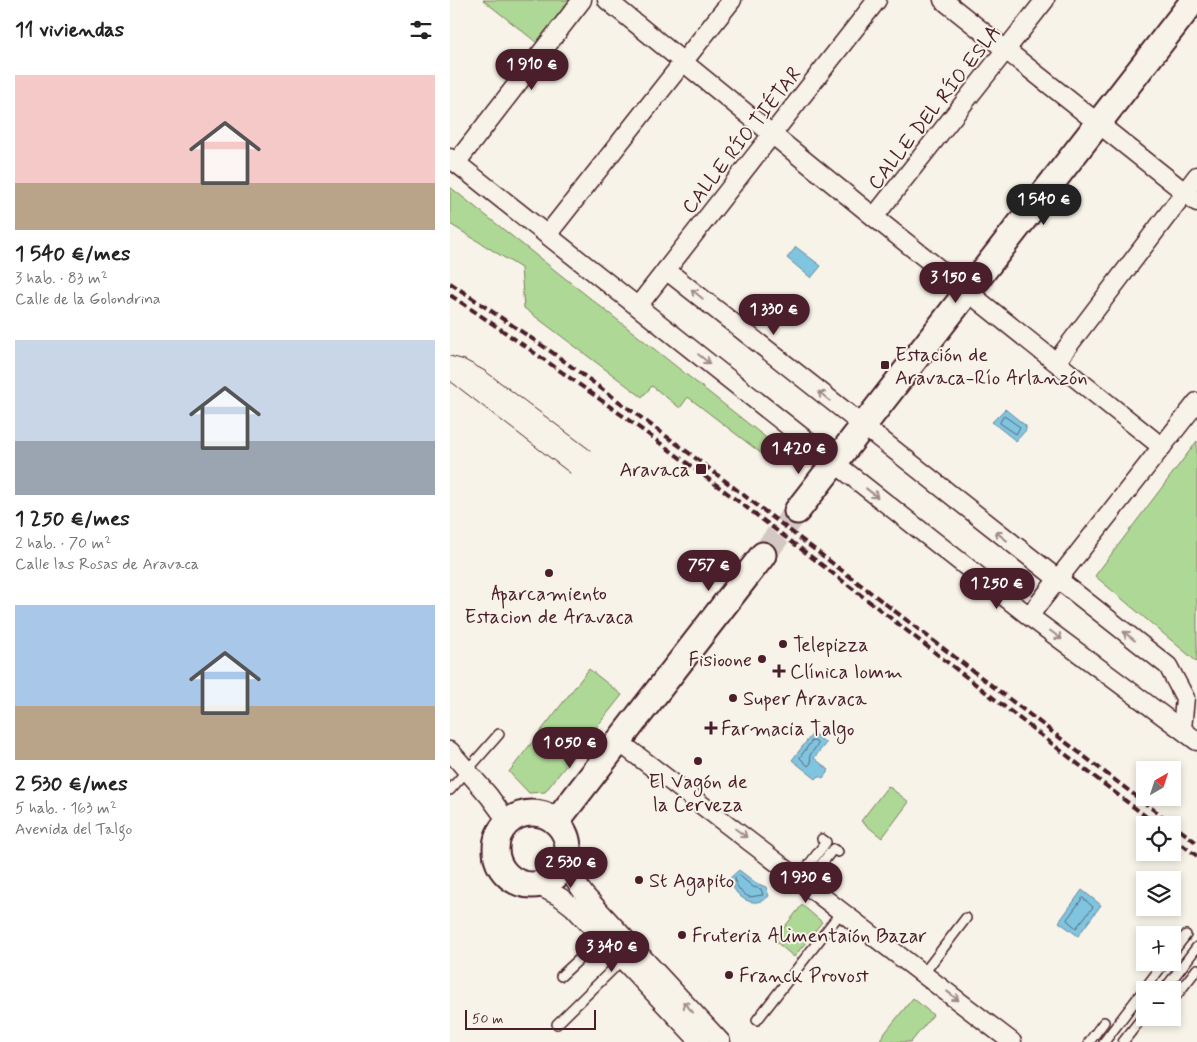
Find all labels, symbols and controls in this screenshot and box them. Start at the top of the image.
text: 11 viviendas [15,16,124,44]
icon: filters [407,16,435,44]
street label: CALLE DEL RÍO ESLA [862,20,1008,196]
pin: 1 910 € [486,48,578,91]
text: 1 910 € [506,54,558,75]
street label: CALLE RÍO TIÉTAR [676,62,808,220]
icon: home [180,108,270,198]
pin: 1 540 € [998,184,1090,226]
text: 1 540 € [1017,189,1071,210]
text: 1 540 €/mes [15,240,130,268]
pin: 3 150 € [910,262,1002,304]
text: 3 150 € [930,267,982,288]
text: 3 hab. · 83 m² [15,268,108,289]
text: Calle de la Golondrina [15,289,161,310]
one-way arrow [690,289,703,300]
pin: 1 330 € [728,294,820,336]
text: 1 330 € [750,299,798,320]
place label: Estación de Aravaca-Río Arlanzón [895,342,1088,392]
one-way arrow [697,353,710,364]
marker: Estación de Aravaca-Río Arlanzón [879,359,891,371]
icon: home [180,373,270,463]
one-way arrow [817,390,830,401]
pin: 1 420 € [753,432,845,475]
text: 1 420 € [772,438,826,459]
place label: Aravaca [619,457,690,484]
marker: Aravaca [694,462,708,476]
one-way arrow [865,487,878,498]
text: 1 250 €/mes [15,505,130,533]
one-way arrow [994,531,1008,541]
text: 2 hab. · 70 m² [15,533,111,554]
pin: 757 € [674,550,744,592]
text: Calle las Rosas de Aravaca [15,554,199,575]
text: 757 € [688,555,730,576]
marker: Aparcamiento Estacion de Aravaca [543,567,555,579]
pin: 1 250 € [951,568,1043,610]
text: 1 250 € [971,573,1023,594]
place label: Aparcamiento Estacion de Aravaca [465,581,633,631]
one-way arrow [1049,630,1063,640]
one-way arrow [1123,630,1136,641]
place label: Telepizza [793,632,869,659]
icon: home [180,638,270,728]
marker: Telepizza [777,638,789,650]
place label: Fisioone [689,647,752,674]
marker: Fisioone [756,653,768,665]
place label: Clínica Iomm [790,659,903,686]
marker: Clínica Iomm [772,664,786,678]
place label: Super Aravaca [743,686,868,713]
marker: Super Aravaca [727,692,739,704]
place label: Farmacia Talgo [721,716,854,744]
marker: Farmacia Talgo [705,722,717,734]
pin: 1 050 € [524,726,616,769]
text: 1 050 € [543,732,597,753]
marker: El Vagón de la Cerveza [692,755,704,767]
north arrow [1136,761,1181,806]
map controls [1136,761,1181,1026]
place label: El Vagón de la Cerveza [648,769,748,819]
text: 2 530 €/mes [15,770,128,798]
text: 5 hab. · 163 m² [15,798,117,819]
button: locate [1136,816,1181,861]
text: Avenida del Talgo [15,819,132,840]
one-way arrow [734,828,747,839]
pin: 2 530 € [525,846,617,889]
text: 2 530 € [546,852,597,873]
pin: 1 930 € [760,862,852,904]
text: 1 930 € [780,867,832,888]
place label: St Agapito [649,868,734,896]
button: layers [1136,871,1181,916]
marker: St Agapito [633,874,645,886]
place label: Fruteria Alimentaión Bazar [692,923,927,950]
button: + [1136,926,1181,971]
marker: Fruteria Alimentaión Bazar [676,929,688,941]
pin: 3 340 € [566,930,658,973]
text: 3 340 € [586,936,638,957]
place label: Franck Provost [739,963,869,990]
marker: Franck Provost [723,969,735,981]
button: − [1136,981,1181,1026]
one-way arrow [946,991,960,1001]
one-way arrow [682,1000,694,1013]
scale bar [465,1007,596,1030]
text: 50 m [472,1010,503,1028]

